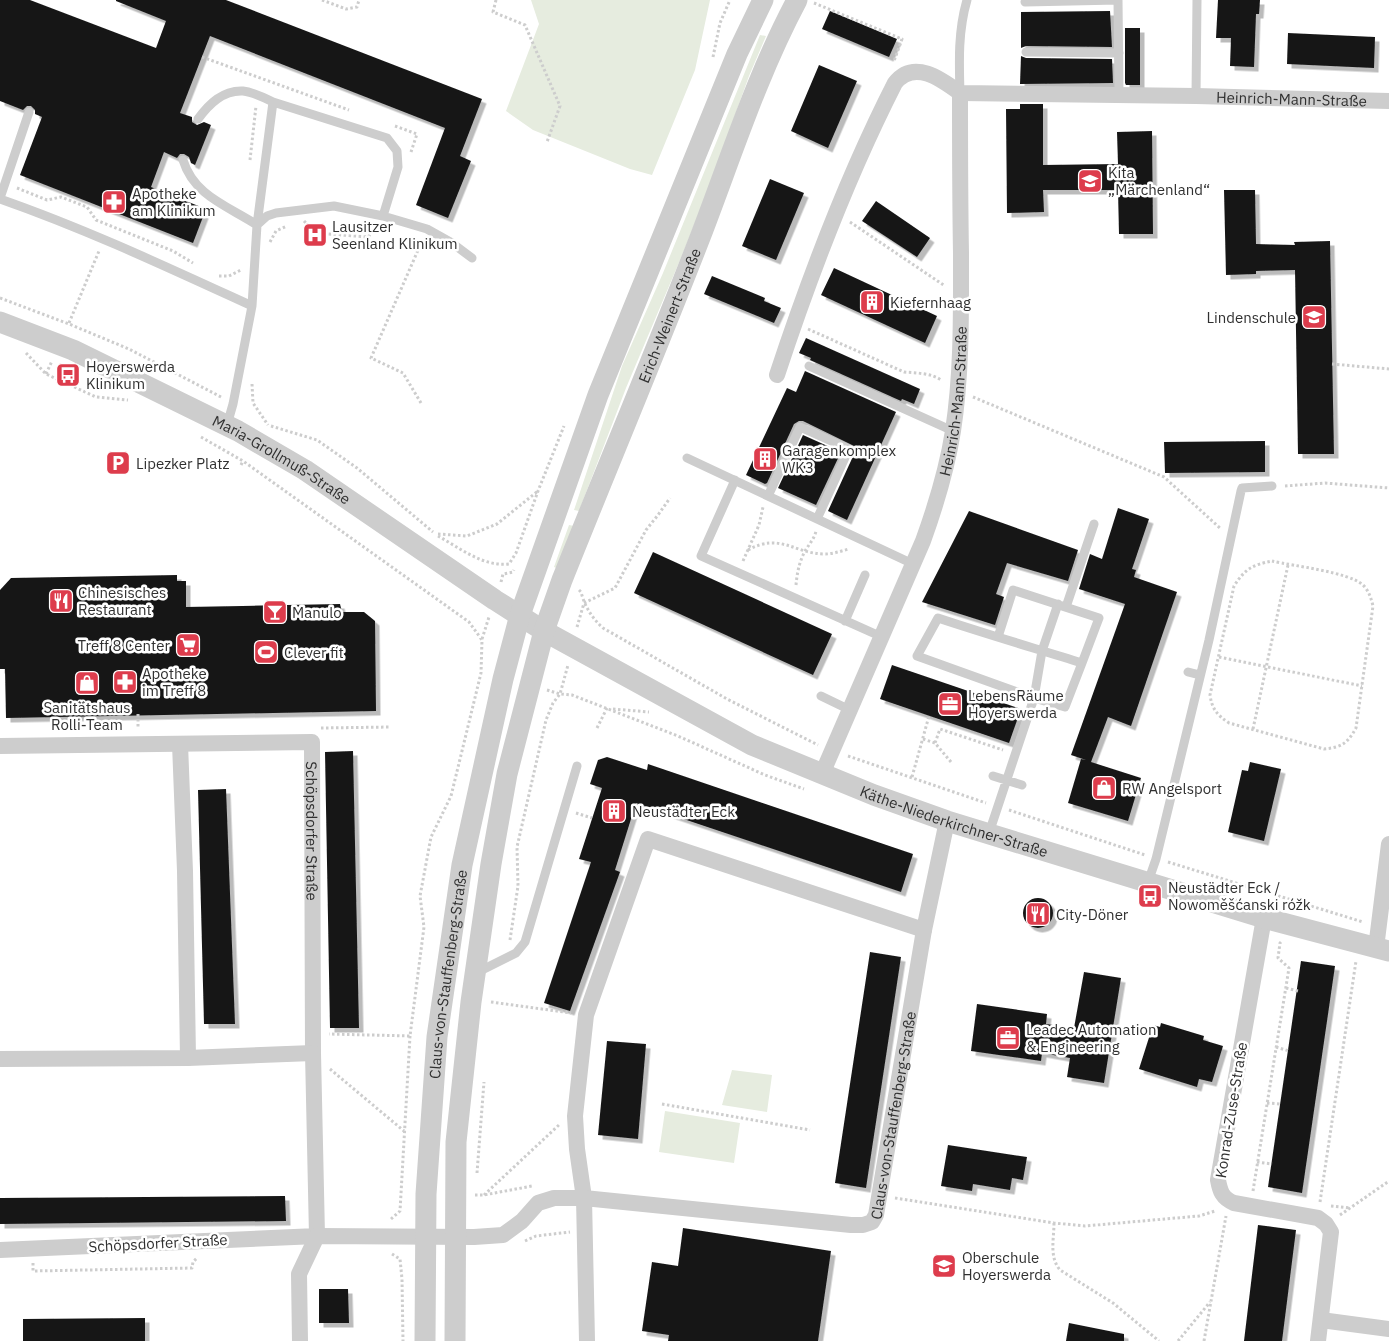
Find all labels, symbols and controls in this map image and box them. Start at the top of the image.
street label: Heinrich-Mann-Straße [1216,87,1367,110]
place label: Kita „Märchenland“ [1108,163,1210,199]
school or university icon: Kita „Märchenland“ [1077,168,1103,194]
place label: Apotheke am Klinikum [132,184,216,220]
pharmacy icon: Apotheke am Klinikum [101,189,127,215]
place label: Lausitzer Seenland Klinikum [332,217,458,253]
hospital icon: Lausitzer Seenland Klinikum [302,222,328,248]
street label: Erich-Weinert-Straße [634,245,705,385]
building icon: Kiefernhaag [859,289,885,315]
place label: Kiefernhaag [890,293,971,312]
school or university icon: Lindenschule [1301,304,1327,330]
place label: Lindenschule [1207,308,1296,327]
street label: Heinrich-Mann-Straße [934,326,970,478]
place label: Hoyerswerda Klinikum [86,357,175,393]
bus stop icon: Hoyerswerda Klinikum [55,362,81,388]
street label: Maria-Grollmuß-Straße [210,411,355,508]
place label: Garagenkomplex WK3 [782,441,896,477]
building icon: Garagenkomplex WK3 [752,446,778,472]
parking icon: Lipezker Platz [105,450,131,476]
place label: Lipezker Platz [136,454,229,473]
place label: Chinesisches Restaurant [78,583,166,619]
restaurant icon: Chinesisches Restaurant [48,588,74,614]
bar icon: Manulo [262,599,288,625]
place label: Manulo [292,603,342,622]
supermarket icon: Treff 8 Center [175,632,201,658]
place label: Treff 8 Center [78,636,170,655]
sports icon: Clever fit [253,639,279,665]
place label: Clever fit [284,643,344,662]
place label: Apotheke im Treff 8 [142,664,207,700]
pharmacy icon: Apotheke im Treff 8 [112,669,138,695]
shop icon: Sanitätshaus Rolli-Team [74,670,100,696]
place label: LebensRäume Hoyerswerda [968,686,1064,722]
office icon: LebensRäume Hoyerswerda [937,691,963,717]
place label: Sanitätshaus Rolli-Team [43,698,131,734]
street label: Schöpsdorfer Straße [303,761,322,901]
shop icon: RW Angelsport [1091,775,1117,801]
place label: RW Angelsport [1122,779,1222,798]
street label: Käthe-Niederkirchner-Straße [857,781,1050,861]
building icon: Neustädter Eck [601,798,627,824]
place label: Neustädter Eck [632,802,735,821]
street label: Claus-von-Stauffenberg-Straße [425,868,471,1079]
place label: Neustädter Eck / Nowoměšćanski róžk [1168,878,1311,914]
bus stop icon: Neustädter Eck / Nowoměšćanski róžk [1137,883,1163,909]
restaurant icon: City-Döner [1025,901,1051,927]
place label: City-Döner [1056,905,1129,924]
street label: Claus-von-Stauffenberg-Straße [866,1010,920,1221]
place label: Leadec Automation & Engineering [1026,1020,1156,1056]
office icon: Leadec Automation & Engineering [995,1025,1021,1051]
street label: Konrad-Zuse-Straße [1211,1041,1251,1179]
street label: Schöpsdorfer Straße [88,1230,228,1256]
place label: Oberschule Hoyerswerda [962,1248,1051,1284]
school or university icon: Oberschule Hoyerswerda [931,1253,957,1279]

